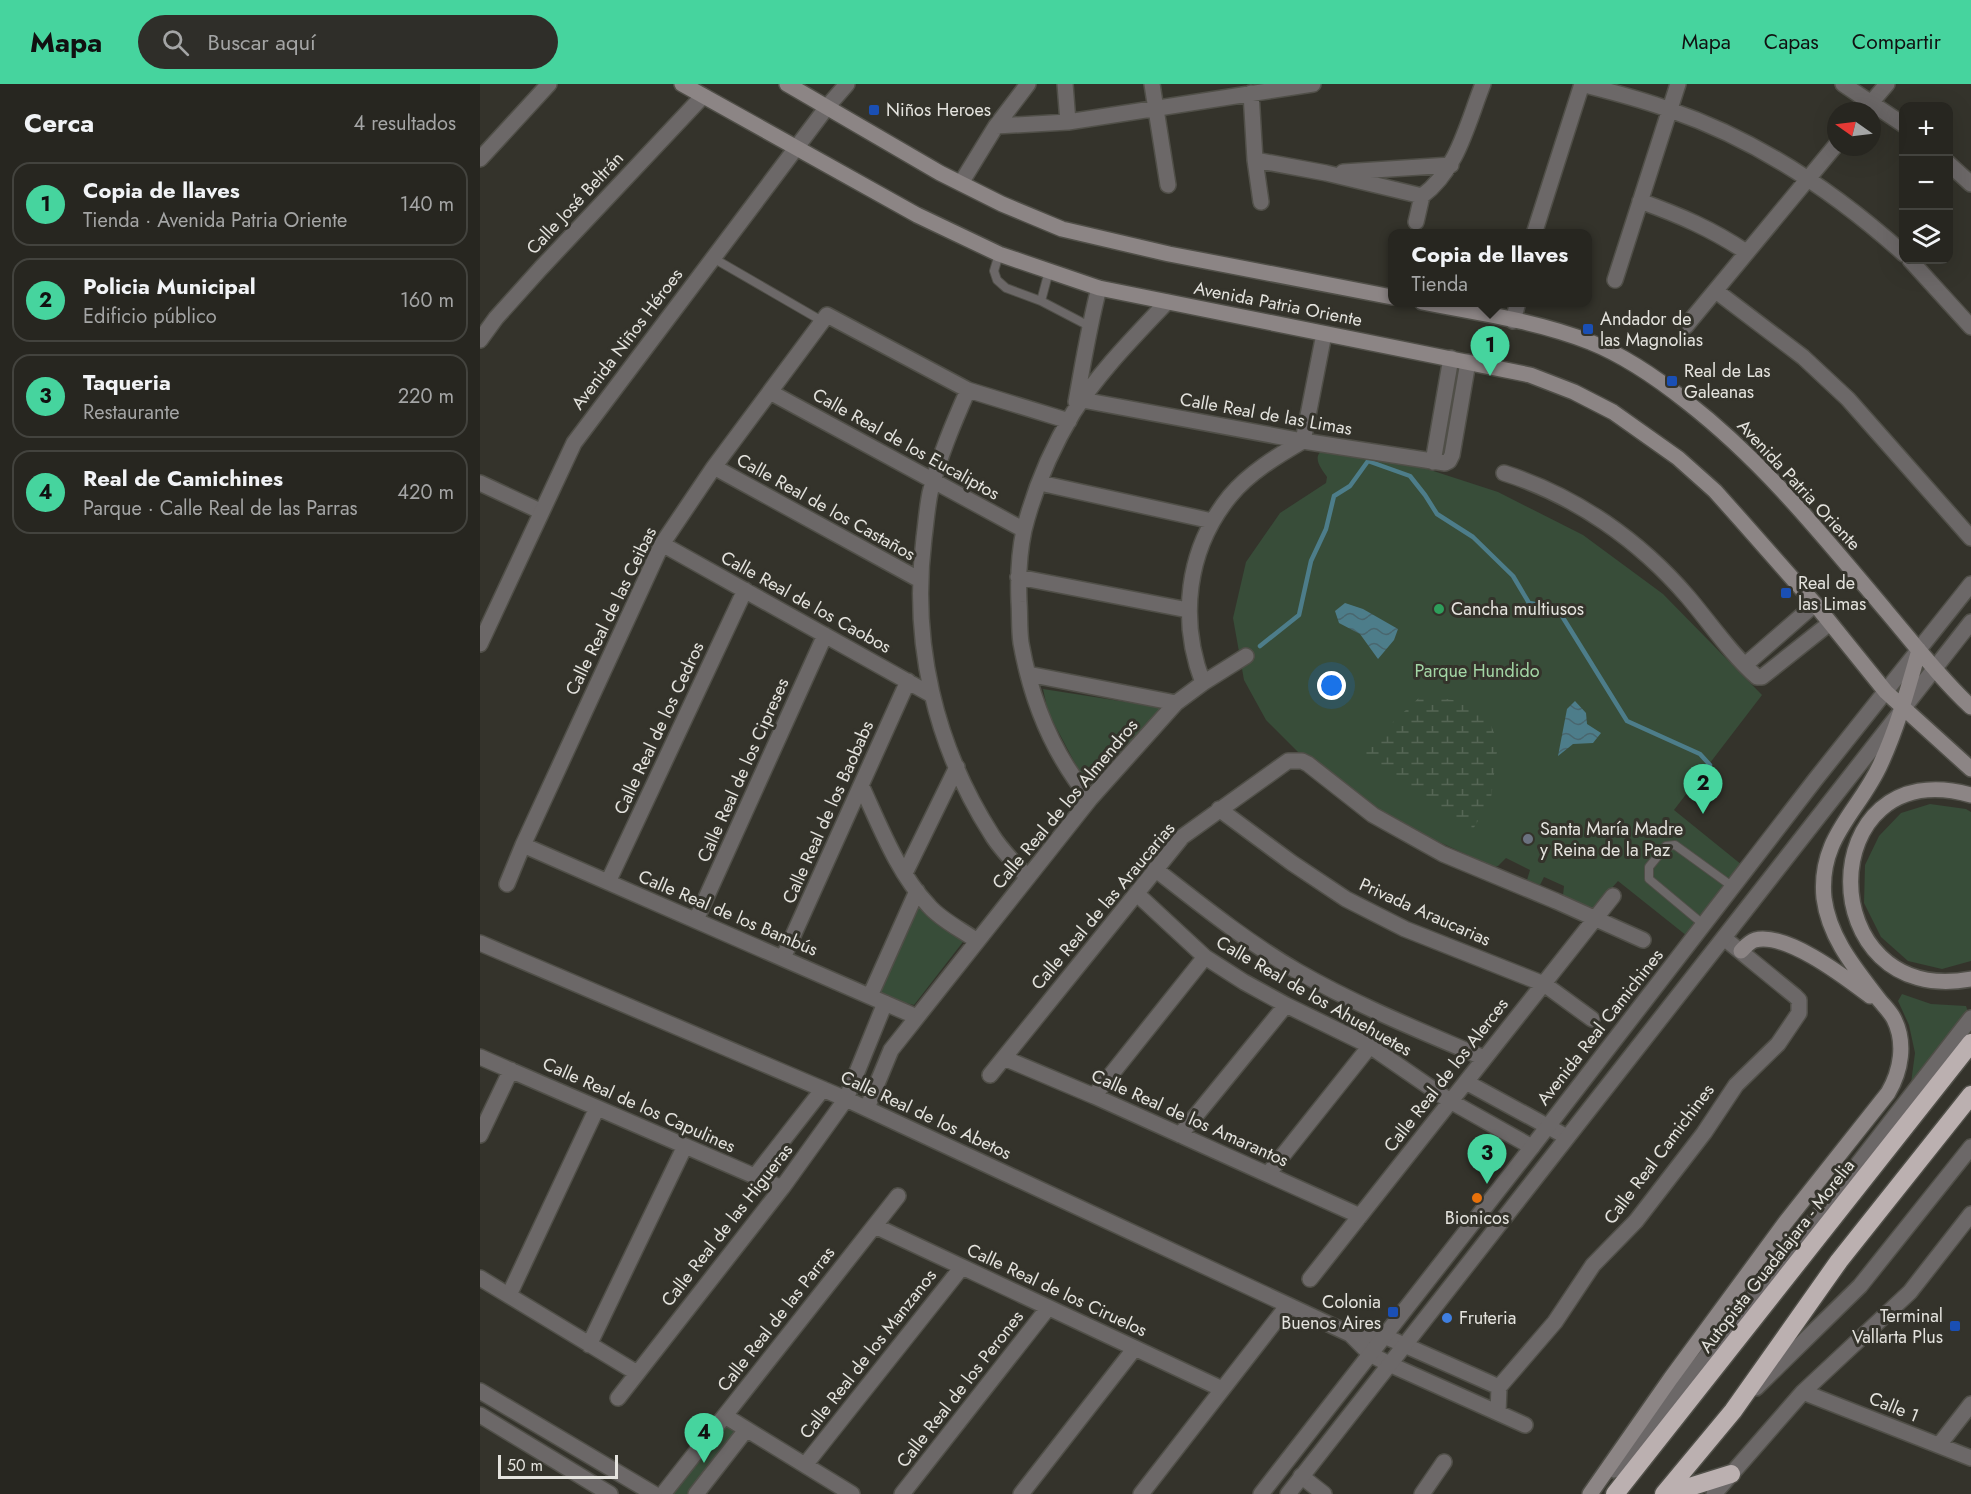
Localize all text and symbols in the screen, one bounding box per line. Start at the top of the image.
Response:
search box [138,15,558,69]
text: Mapa [30,22,102,63]
icon: search [159,26,192,59]
text: Buscar aquí [207,26,316,58]
text: Mapa [1682,27,1731,57]
text: Capas [1764,27,1819,57]
text: Compartir [1852,27,1941,57]
place label: Niños Heroes [886,97,991,123]
north arrow [1827,102,1881,156]
map controls [1899,102,1953,264]
button: + [1899,102,1953,156]
marker: Niños Heroes [867,103,881,117]
text: Cerca [24,104,94,142]
text: 4 resultados [354,109,456,138]
street label: Calle José Beltrán [520,146,630,260]
button: − [1899,156,1953,210]
text: Copia de llaves [83,174,240,206]
text: 1 [40,190,51,219]
text: 140 m [400,190,454,219]
text: Tienda · Avenida Patria Oriente [83,206,347,235]
button: layers [1899,210,1953,264]
popup [1388,229,1592,307]
text: Copia de llaves [1412,238,1568,270]
street label: Avenida Niños Héroes [565,263,689,415]
text: Policia Municipal [83,270,256,302]
text: Tienda [1412,270,1468,299]
street label: Avenida Patria Oriente [1192,275,1364,333]
text: 2 [39,286,52,315]
text: 160 m [400,286,454,315]
text: Edificio público [83,302,217,331]
place label: Andador de las Magnolias [1600,306,1703,353]
marker: Andador de las Magnolias [1581,322,1595,336]
pin: 1 [1470,326,1510,376]
place label: Real de Las Galeanas [1684,358,1771,405]
text: Taqueria [83,366,171,398]
marker: Real de Las Galeanas [1665,374,1679,388]
text: 3 [39,382,52,411]
text: 220 m [398,382,454,411]
street label: Calle Real de los Eucaliptos [808,382,1004,506]
street label: Calle Real de las Limas [1178,386,1354,442]
text: Restaurante [83,398,180,427]
street label: Avenida Patria Oriente [1731,414,1867,556]
street label: Calle Real de los Castaños [732,447,920,567]
text: Real de Camichines [83,462,283,494]
text: 4 [39,478,52,507]
text: 420 m [397,478,454,507]
text: Parque · Calle Real de las Parras [83,494,358,523]
street label: Calle Real de las Ceibas [559,522,663,700]
street label: Calle Real de los Caobos [716,544,896,660]
place label: Real de las Limas [1798,570,1866,617]
marker: Real de las Limas [1779,586,1793,600]
place label: Cancha multiusos [1451,596,1584,622]
marker: Cancha multiusos [1432,602,1446,616]
street label: Calle Real de los Cedros [608,637,710,819]
park label: Parque Hundido [1414,658,1540,684]
your location [1317,671,1346,700]
street label: Calle Real de los Cipreses [691,674,795,866]
street label: Calle Real de los Almendros [986,713,1144,895]
street label: Calle Real de los Baobabs [776,716,880,908]
pin: 2 [1684,764,1722,814]
street label: Calle Real de las Araucarias [1025,816,1181,996]
place label: Santa María Madre y Reina de la Paz [1540,816,1683,863]
marker: Santa María Madre y Reina de la Paz [1521,832,1535,846]
street label: Calle Real de los Bambús [634,863,822,963]
street label: Privada Araucarias [1355,871,1495,953]
street label: Calle Real de los Ahuehuetes [1211,929,1417,1063]
street label: Avenida Real Camichines [1531,943,1669,1111]
street label: Calle Real de los Alerces [1377,992,1515,1158]
street label: Calle Real de los Capulines [538,1051,740,1159]
street label: Calle Real de los Amarantos [1087,1063,1293,1173]
street label: Calle Real de los Abetos [836,1064,1016,1166]
street label: Calle Real Camichines [1597,1078,1721,1230]
pin: 3 [1468,1134,1506,1184]
street label: Calle Real de las Higueras [655,1138,799,1312]
street label: Autopista Guadalajara - Morelia [1693,1154,1861,1358]
marker: Bionicos [1470,1191,1484,1205]
place label: Bionicos [1445,1205,1509,1231]
street label: Calle Real de los Ciruelos [963,1237,1151,1343]
street label: Calle Real de las Parras [711,1241,841,1397]
street label: Calle Real de los Manzanos [793,1264,943,1444]
place label: Colonia Buenos Aires [1281,1289,1381,1336]
place label: Terminal Vallarta Plus [1852,1303,1943,1350]
street label: Calle Real de los Perones [890,1305,1030,1473]
marker: Colonia Buenos Aires [1386,1305,1400,1319]
place label: Fruteria [1459,1305,1516,1331]
marker: Fruteria [1440,1311,1454,1325]
marker: Terminal Vallarta Plus [1948,1319,1962,1333]
street label: Calle 1 [1865,1385,1923,1429]
pin: 4 [684,1414,724,1463]
scale bar [498,1452,618,1480]
text: 50 m [507,1454,543,1477]

